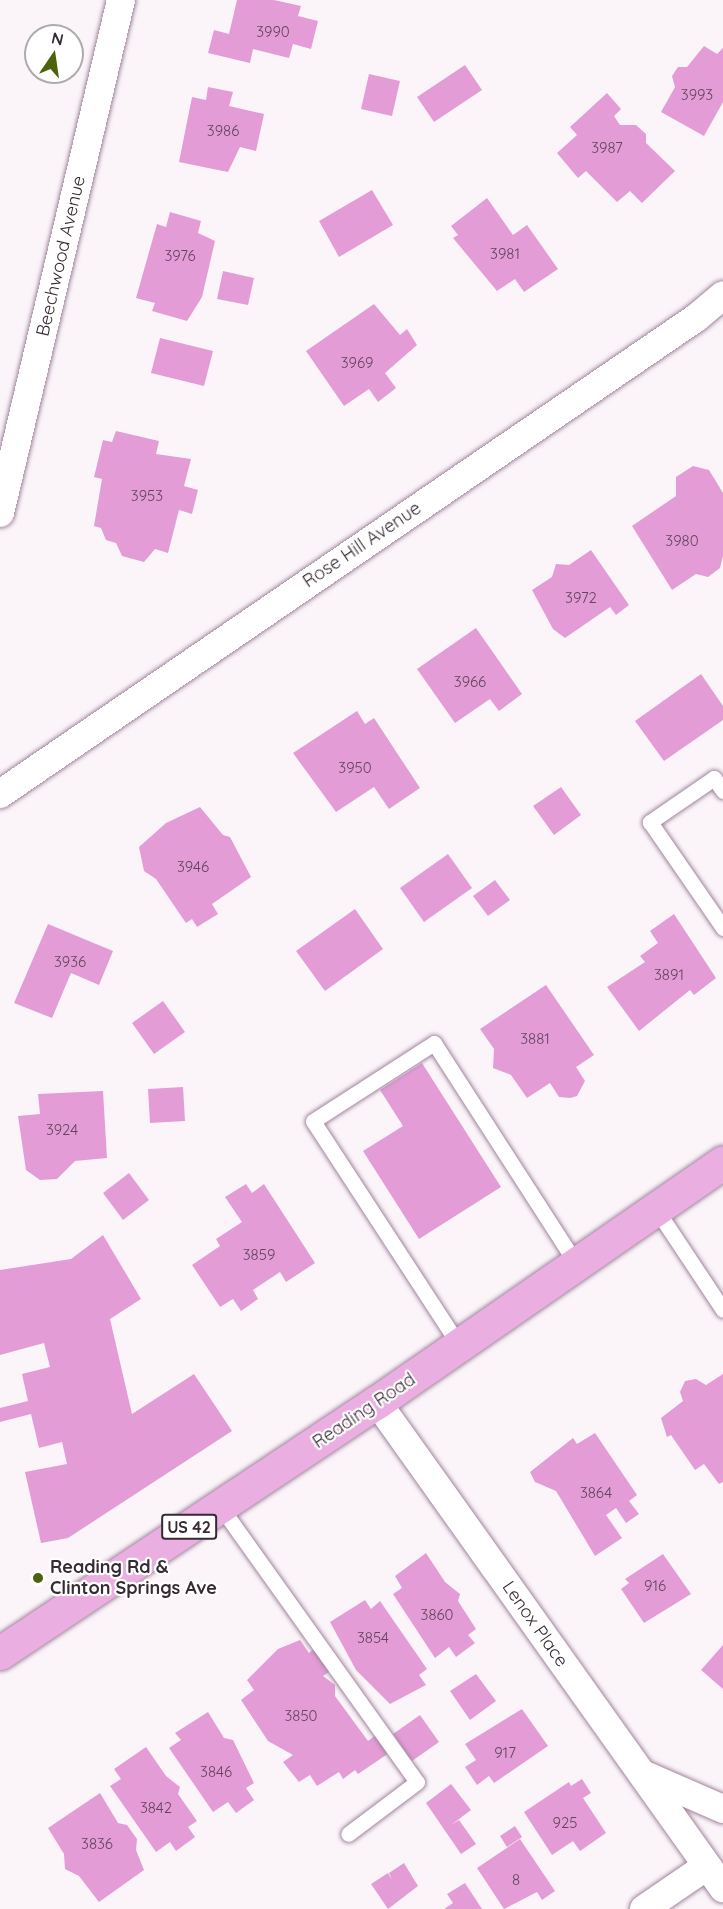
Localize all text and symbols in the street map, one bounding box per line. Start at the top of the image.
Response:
house number: 3990 [256,23,290,41]
north arrow [24,24,84,84]
text: N [50,27,66,49]
house number: 3993 [681,86,713,104]
house number: 3986 [207,122,239,140]
house number: 3987 [591,139,623,157]
street label: Beechwood Avenue [32,174,90,338]
house number: 3981 [490,245,520,263]
house number: 3976 [164,247,196,265]
house number: 3969 [341,354,373,372]
house number: 3953 [131,487,163,505]
street label: Rose Hill Avenue [299,497,425,593]
house number: 3980 [665,532,699,550]
house number: 3972 [565,589,597,607]
house number: 3966 [454,673,486,691]
house number: 3950 [338,759,372,777]
house number: 3946 [177,858,209,876]
house number: 3936 [54,953,86,971]
house number: 3891 [654,966,684,984]
house number: 3881 [520,1030,550,1048]
house number: 3924 [46,1121,78,1139]
house number: 3859 [243,1246,275,1264]
street label: Reading Road [309,1369,419,1453]
house number: 3864 [580,1484,612,1502]
road number: US 42 [160,1514,218,1540]
place label: Reading Rd & Clinton Springs Ave [50,1557,217,1600]
marker: Reading Rd & Clinton Springs Ave [31,1571,45,1585]
street label: Lenox Place [498,1577,572,1671]
house number: 916 [644,1577,666,1595]
house number: 3860 [421,1606,453,1624]
house number: 3854 [357,1629,389,1647]
house number: 3850 [284,1707,318,1725]
house number: 917 [494,1744,516,1762]
house number: 3846 [200,1763,232,1781]
house number: 3842 [140,1799,172,1817]
house number: 925 [553,1814,577,1832]
house number: 3836 [81,1835,113,1853]
house number: 8 [512,1871,520,1889]

